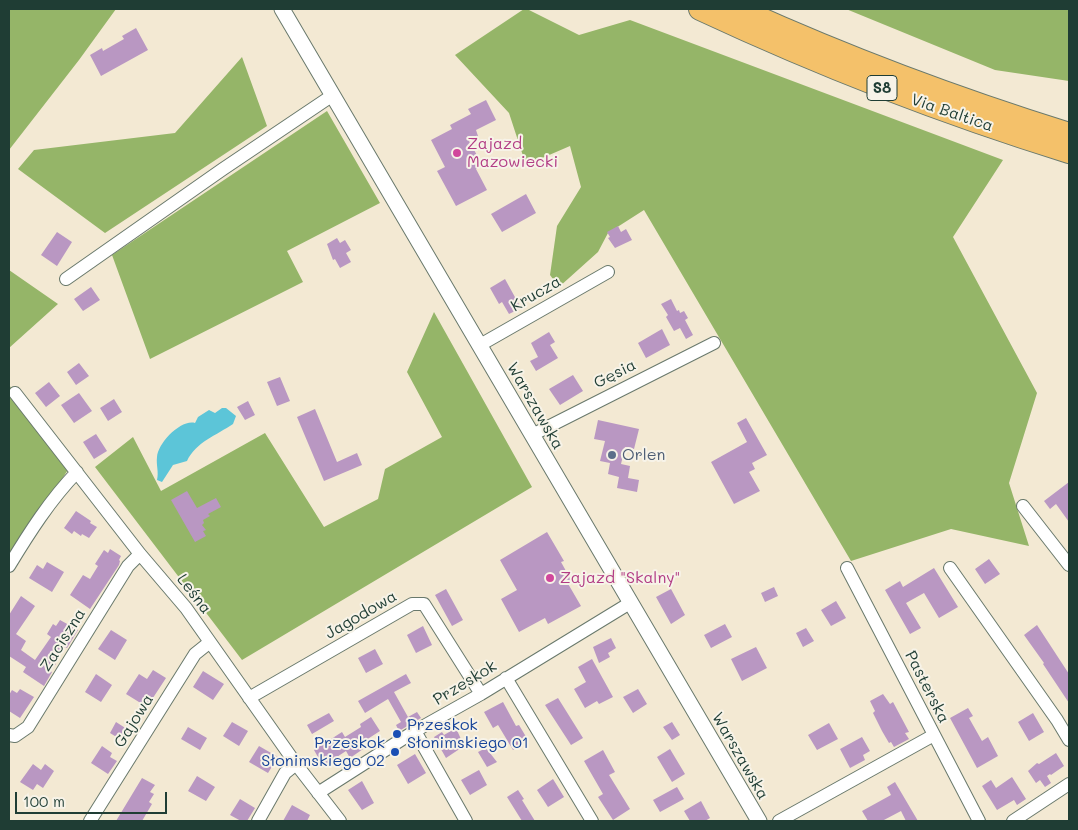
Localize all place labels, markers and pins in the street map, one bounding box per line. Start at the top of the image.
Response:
place label: Zajazd Mazowiecki [467,134,558,172]
marker: Zajazd Mazowiecki [451,147,463,159]
place label: Orlen [622,445,665,465]
marker: Orlen [606,449,618,461]
place label: Zajazd "Skalny" [560,568,680,588]
marker: Zajazd "Skalny" [544,572,556,584]
place label: Przeskok Słonimskiego 01 [407,715,529,753]
marker: Przeskok Słonimskiego 01 [391,728,403,740]
place label: Przeskok Słonimskiego 02 [261,733,385,771]
marker: Przeskok Słonimskiego 02 [389,746,401,758]

